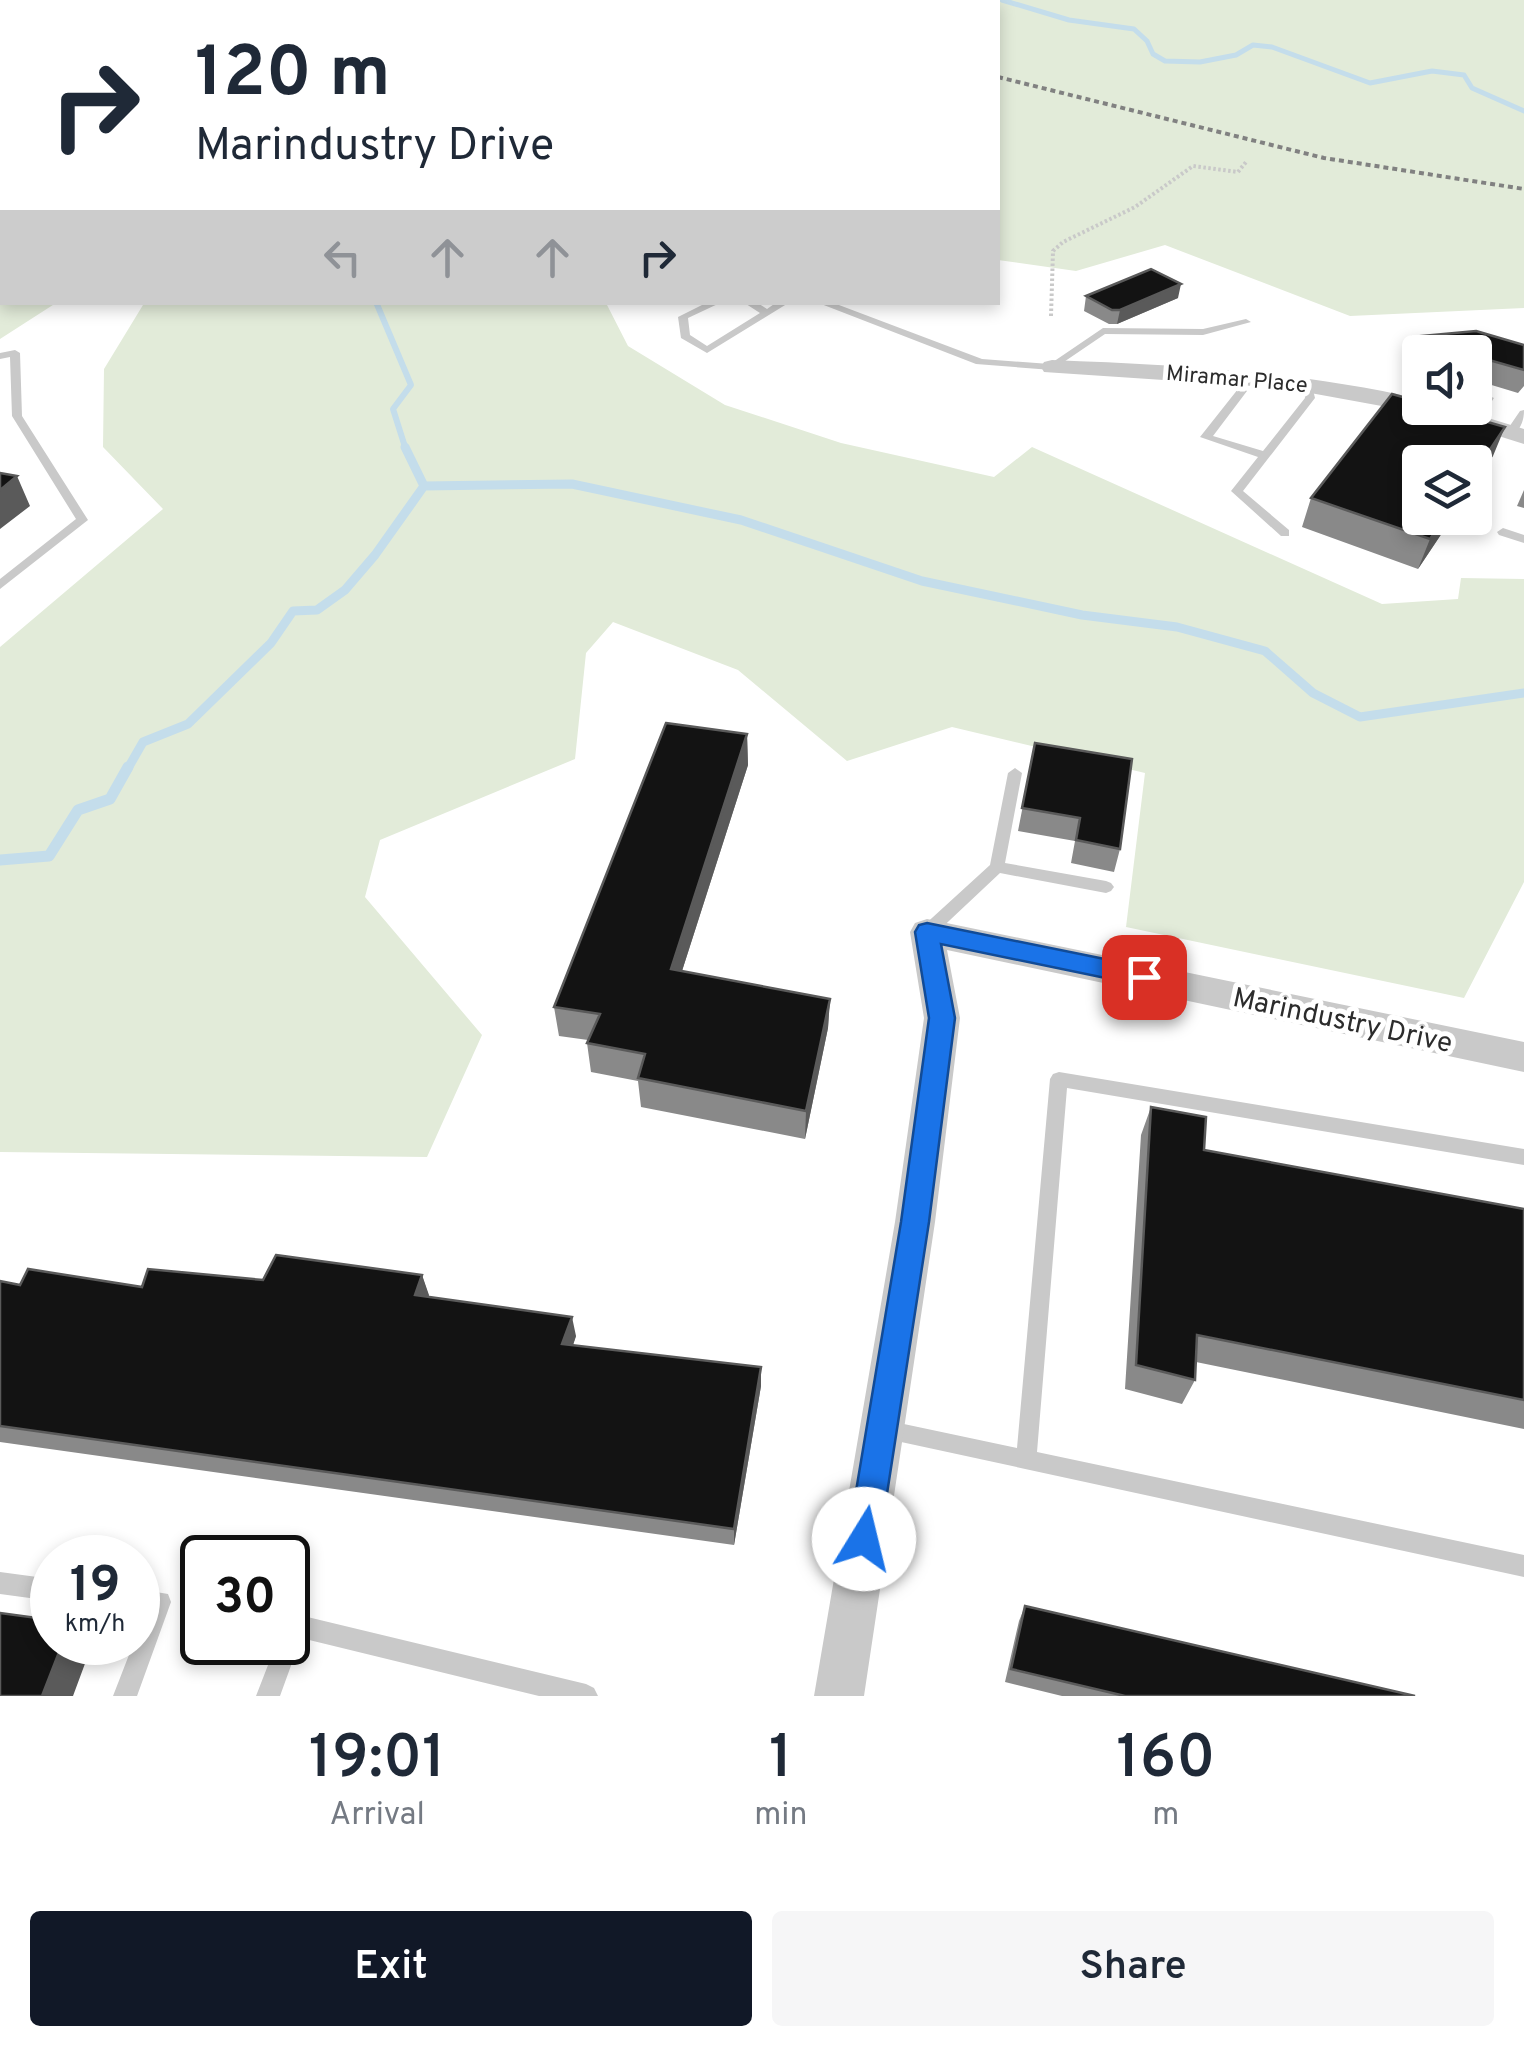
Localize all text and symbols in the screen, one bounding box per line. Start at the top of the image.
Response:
text: 120 m [195,32,391,121]
icon: right [30,40,160,170]
text: Marindustry Drive [195,119,554,176]
icon: left [315,230,370,285]
icon: ahead [420,230,475,285]
icon: ahead [525,230,580,285]
icon: right [630,230,685,285]
map controls [1402,335,1492,535]
button: sound [1402,335,1492,425]
street label: Miramar Place [1165,361,1309,400]
button: layers [1402,445,1492,535]
pin [1102,935,1187,1020]
icon: arrive [1117,950,1172,1005]
street label: Marindustry Drive [1229,981,1455,1063]
position arrow [812,1487,916,1591]
speed limit sign: 30 [180,1535,310,1665]
text: 19 [70,1556,120,1619]
text: km/h [65,1609,125,1641]
text: 19:01 [309,1723,446,1799]
text: 1 [769,1723,793,1799]
text: 160 [1116,1723,1215,1799]
text: Arrival [329,1796,425,1836]
text: min [754,1796,807,1836]
text: m [1152,1796,1179,1836]
button: Exit [30,1911,752,2026]
button: Share [772,1911,1494,2026]

